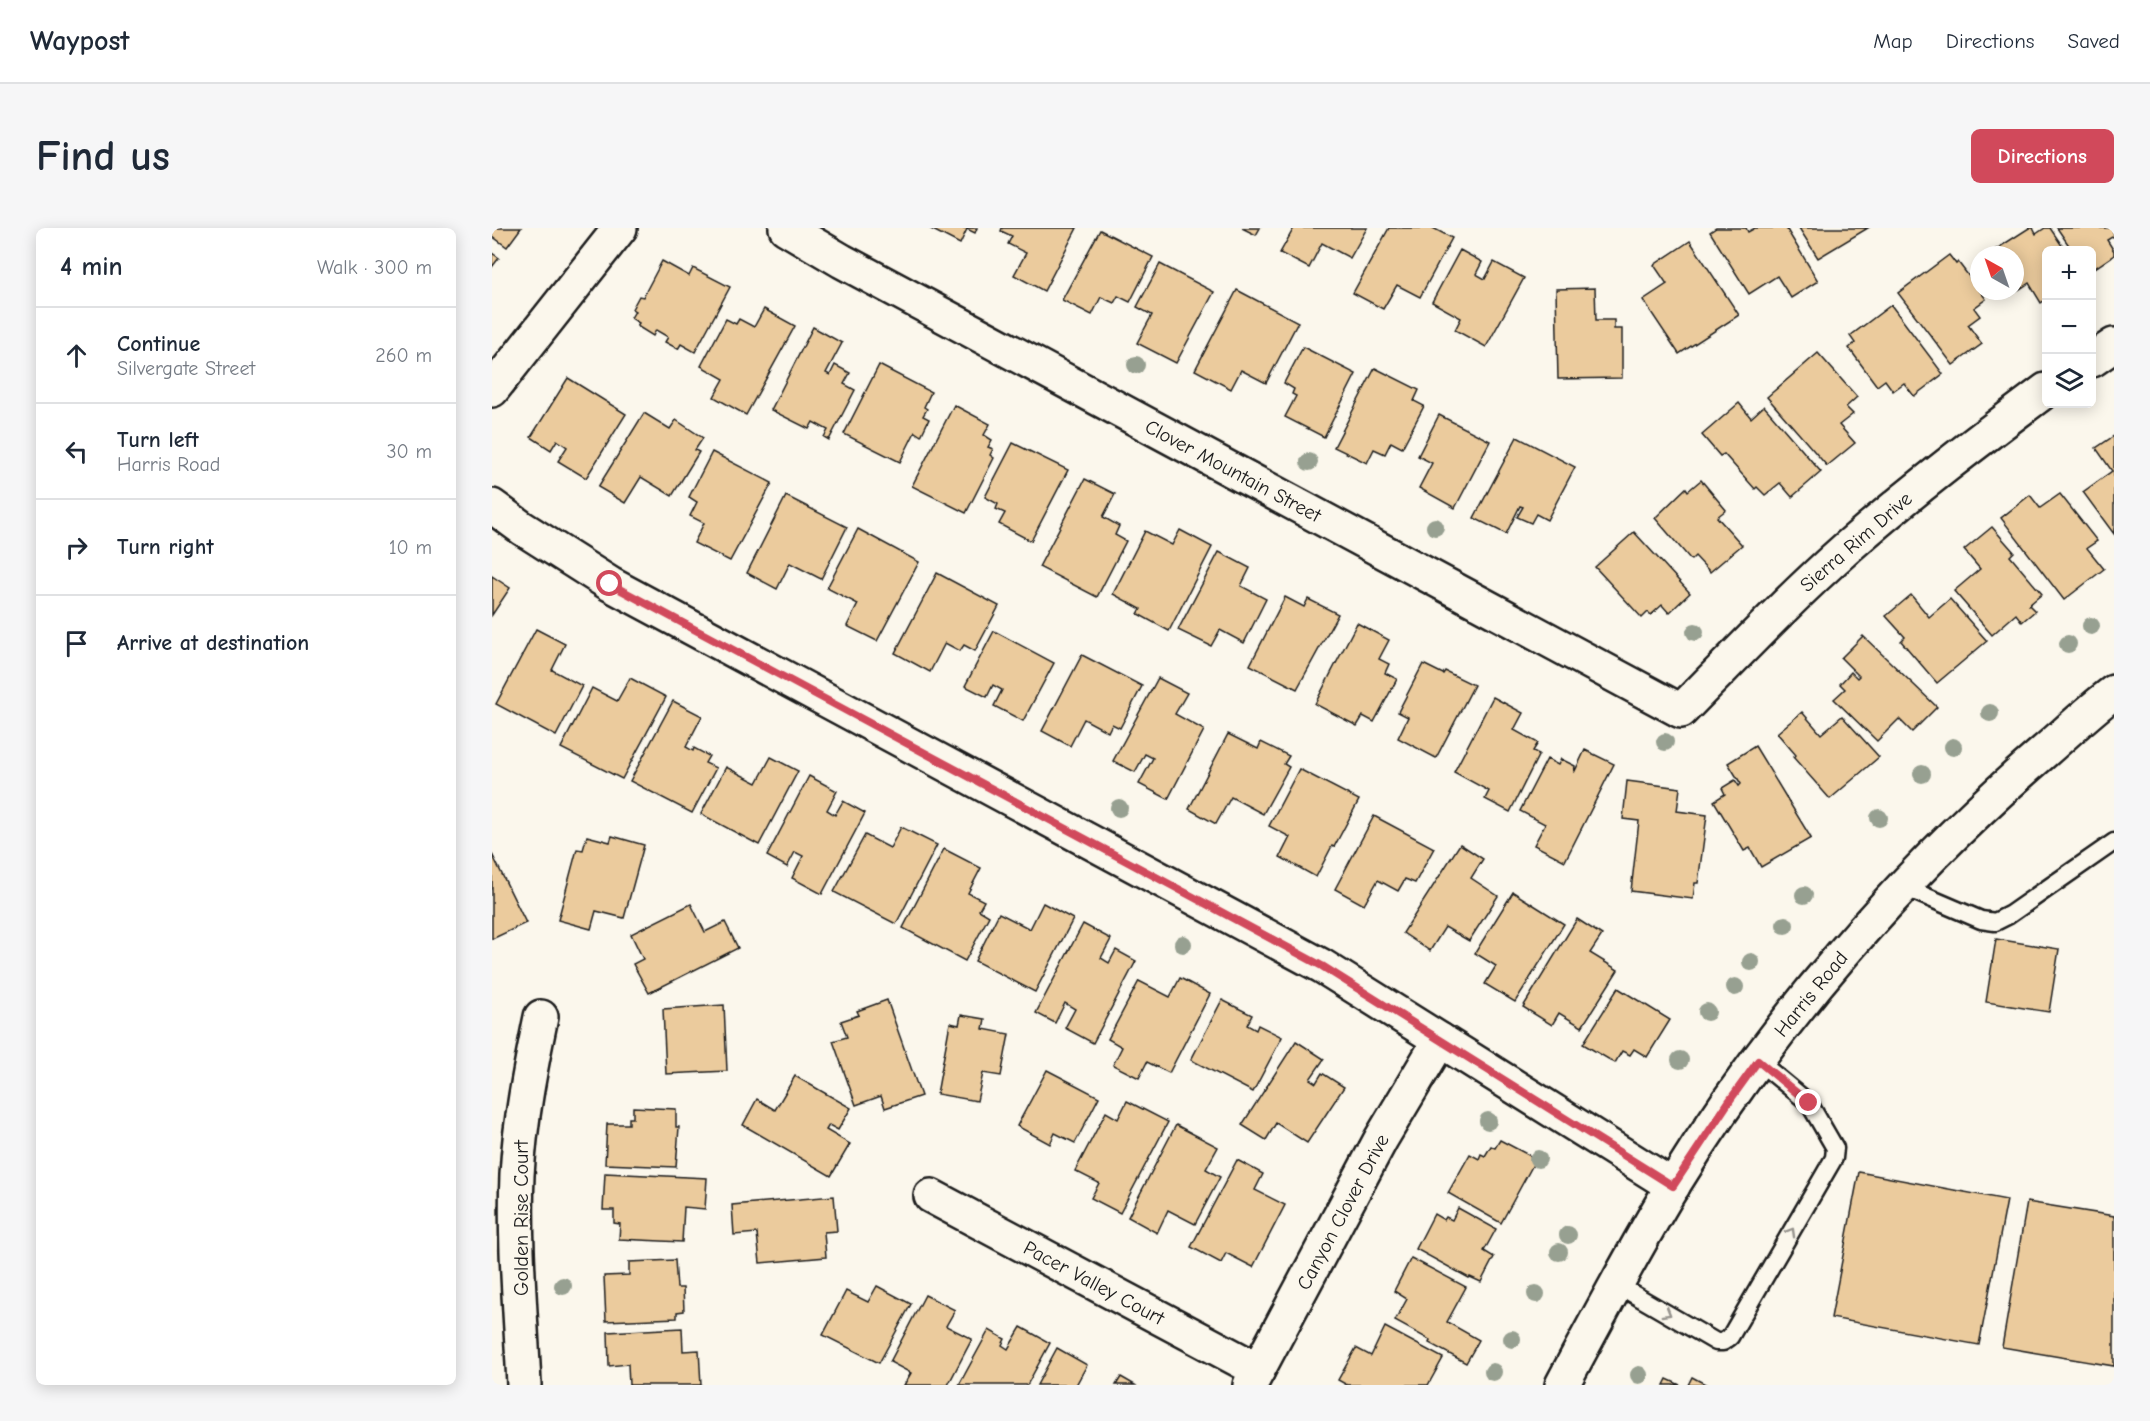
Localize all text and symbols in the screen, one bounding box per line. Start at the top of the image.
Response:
text: Waypost [30,25,130,57]
text: Map [1873,29,1913,53]
text: Directions [1946,29,2035,53]
text: Saved [2068,29,2120,53]
button: Directions [1971,129,2114,183]
text: Find us [36,132,170,181]
north arrow [1970,246,2024,300]
map controls [2042,246,2096,408]
button: + [2042,246,2096,300]
text: 4 min [60,252,123,282]
text: Walk · 300 m [317,256,432,279]
button: − [2042,300,2096,354]
text: Continue [117,331,200,357]
icon: ahead [60,339,93,372]
text: 260 m [375,344,432,367]
button: layers [2042,354,2096,408]
text: Silvergate Street [117,357,255,380]
street label: Clover Mountain Street [1141,415,1326,528]
text: Turn left [117,427,199,453]
icon: left [60,435,93,468]
text: 30 m [386,440,432,463]
text: Harris Road [117,453,220,476]
street label: Sierra Rim Drive [1795,487,1917,597]
icon: right [60,531,93,564]
text: Turn right [117,534,214,560]
text: 10 m [389,536,432,559]
route start [596,570,622,596]
icon: arrive [60,627,93,660]
text: Arrive at destination [117,630,309,656]
street label: Harris Road [1770,947,1852,1041]
route end [1795,1089,1821,1115]
street label: Canyon Clover Drive [1292,1130,1394,1294]
street label: Golden Rise Court [510,1139,533,1296]
one-way arrow [1784,1227,1796,1238]
street label: Pacer Valley Court [1020,1236,1169,1330]
one-way arrow [1661,1306,1671,1318]

